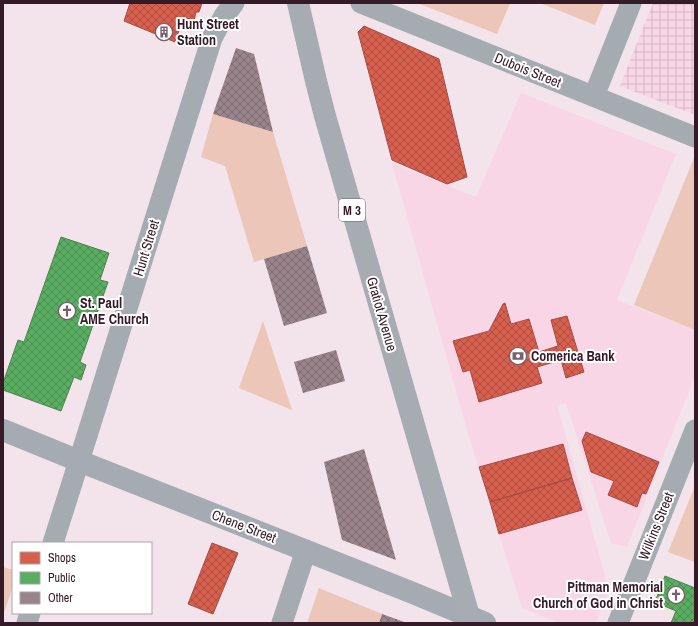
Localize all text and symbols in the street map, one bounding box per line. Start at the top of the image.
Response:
place label: Hunt Street Station [177,15,239,49]
building icon: Hunt Street Station [154,22,174,42]
street label: Dubois Street [492,49,564,91]
road number: M 3 [339,199,365,221]
street label: Hunt Street [129,218,163,278]
street label: Gratiot Avenue [363,275,401,353]
place label: St. Paul AME Church [80,294,149,328]
church icon: St. Paul AME Church [57,301,77,321]
bank icon: Comerica Bank [508,346,528,366]
place label: Comerica Bank [531,347,615,365]
street label: Wilkins Street [634,489,678,563]
street label: Chene Street [209,505,279,547]
legend [12,542,152,614]
text: Shops [48,550,76,566]
text: Public [48,570,75,586]
place label: Pittman Memorial Church of God in Christ [533,578,663,612]
church icon: Pittman Memorial Church of God in Christ [666,585,686,605]
text: Other [48,590,73,606]

